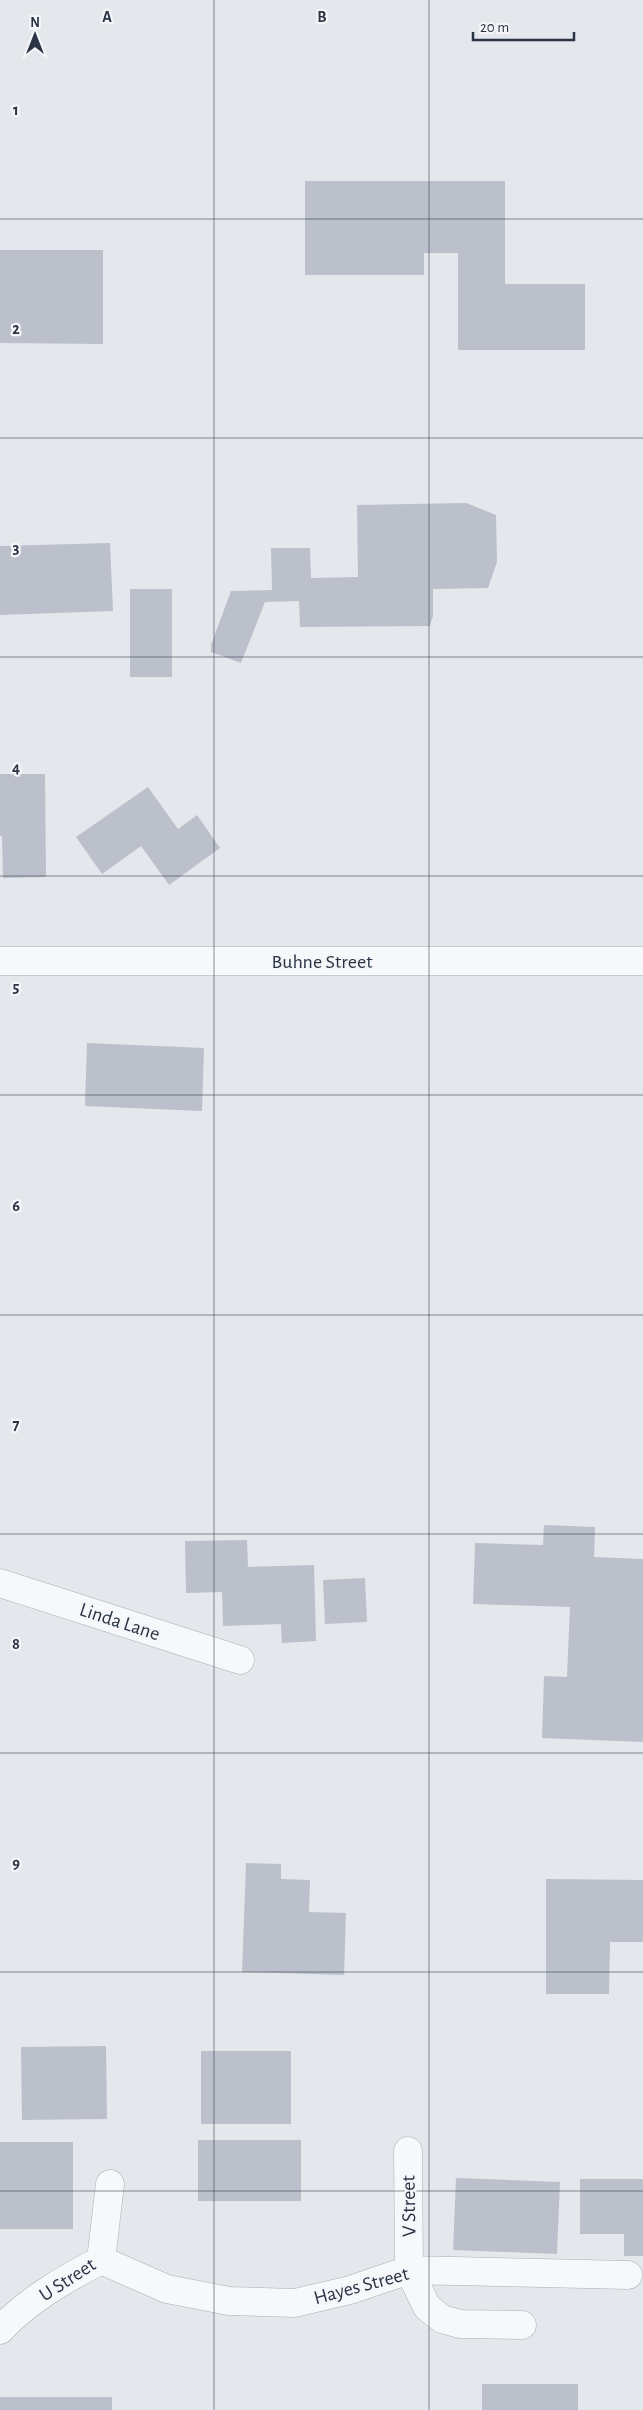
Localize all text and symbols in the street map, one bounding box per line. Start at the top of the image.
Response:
text: A [102,9,112,25]
text: B [317,9,327,25]
north arrow [10,10,60,60]
scale bar [473,10,574,42]
text: N [30,16,40,30]
text: 20 m [480,20,509,35]
text: 1 [13,102,19,118]
text: 2 [12,321,20,337]
text: 3 [13,540,20,556]
text: 4 [12,760,20,776]
street label: Buhne Street [271,952,373,972]
text: 5 [13,979,20,995]
text: 6 [12,1198,20,1214]
text: 7 [13,1417,20,1433]
street label: Linda Lane [77,1600,162,1644]
text: 8 [12,1636,20,1652]
text: 9 [12,1855,20,1871]
street label: V Street [398,2174,420,2237]
street label: U Street [36,2254,100,2305]
street label: Hayes Street [312,2264,412,2308]

